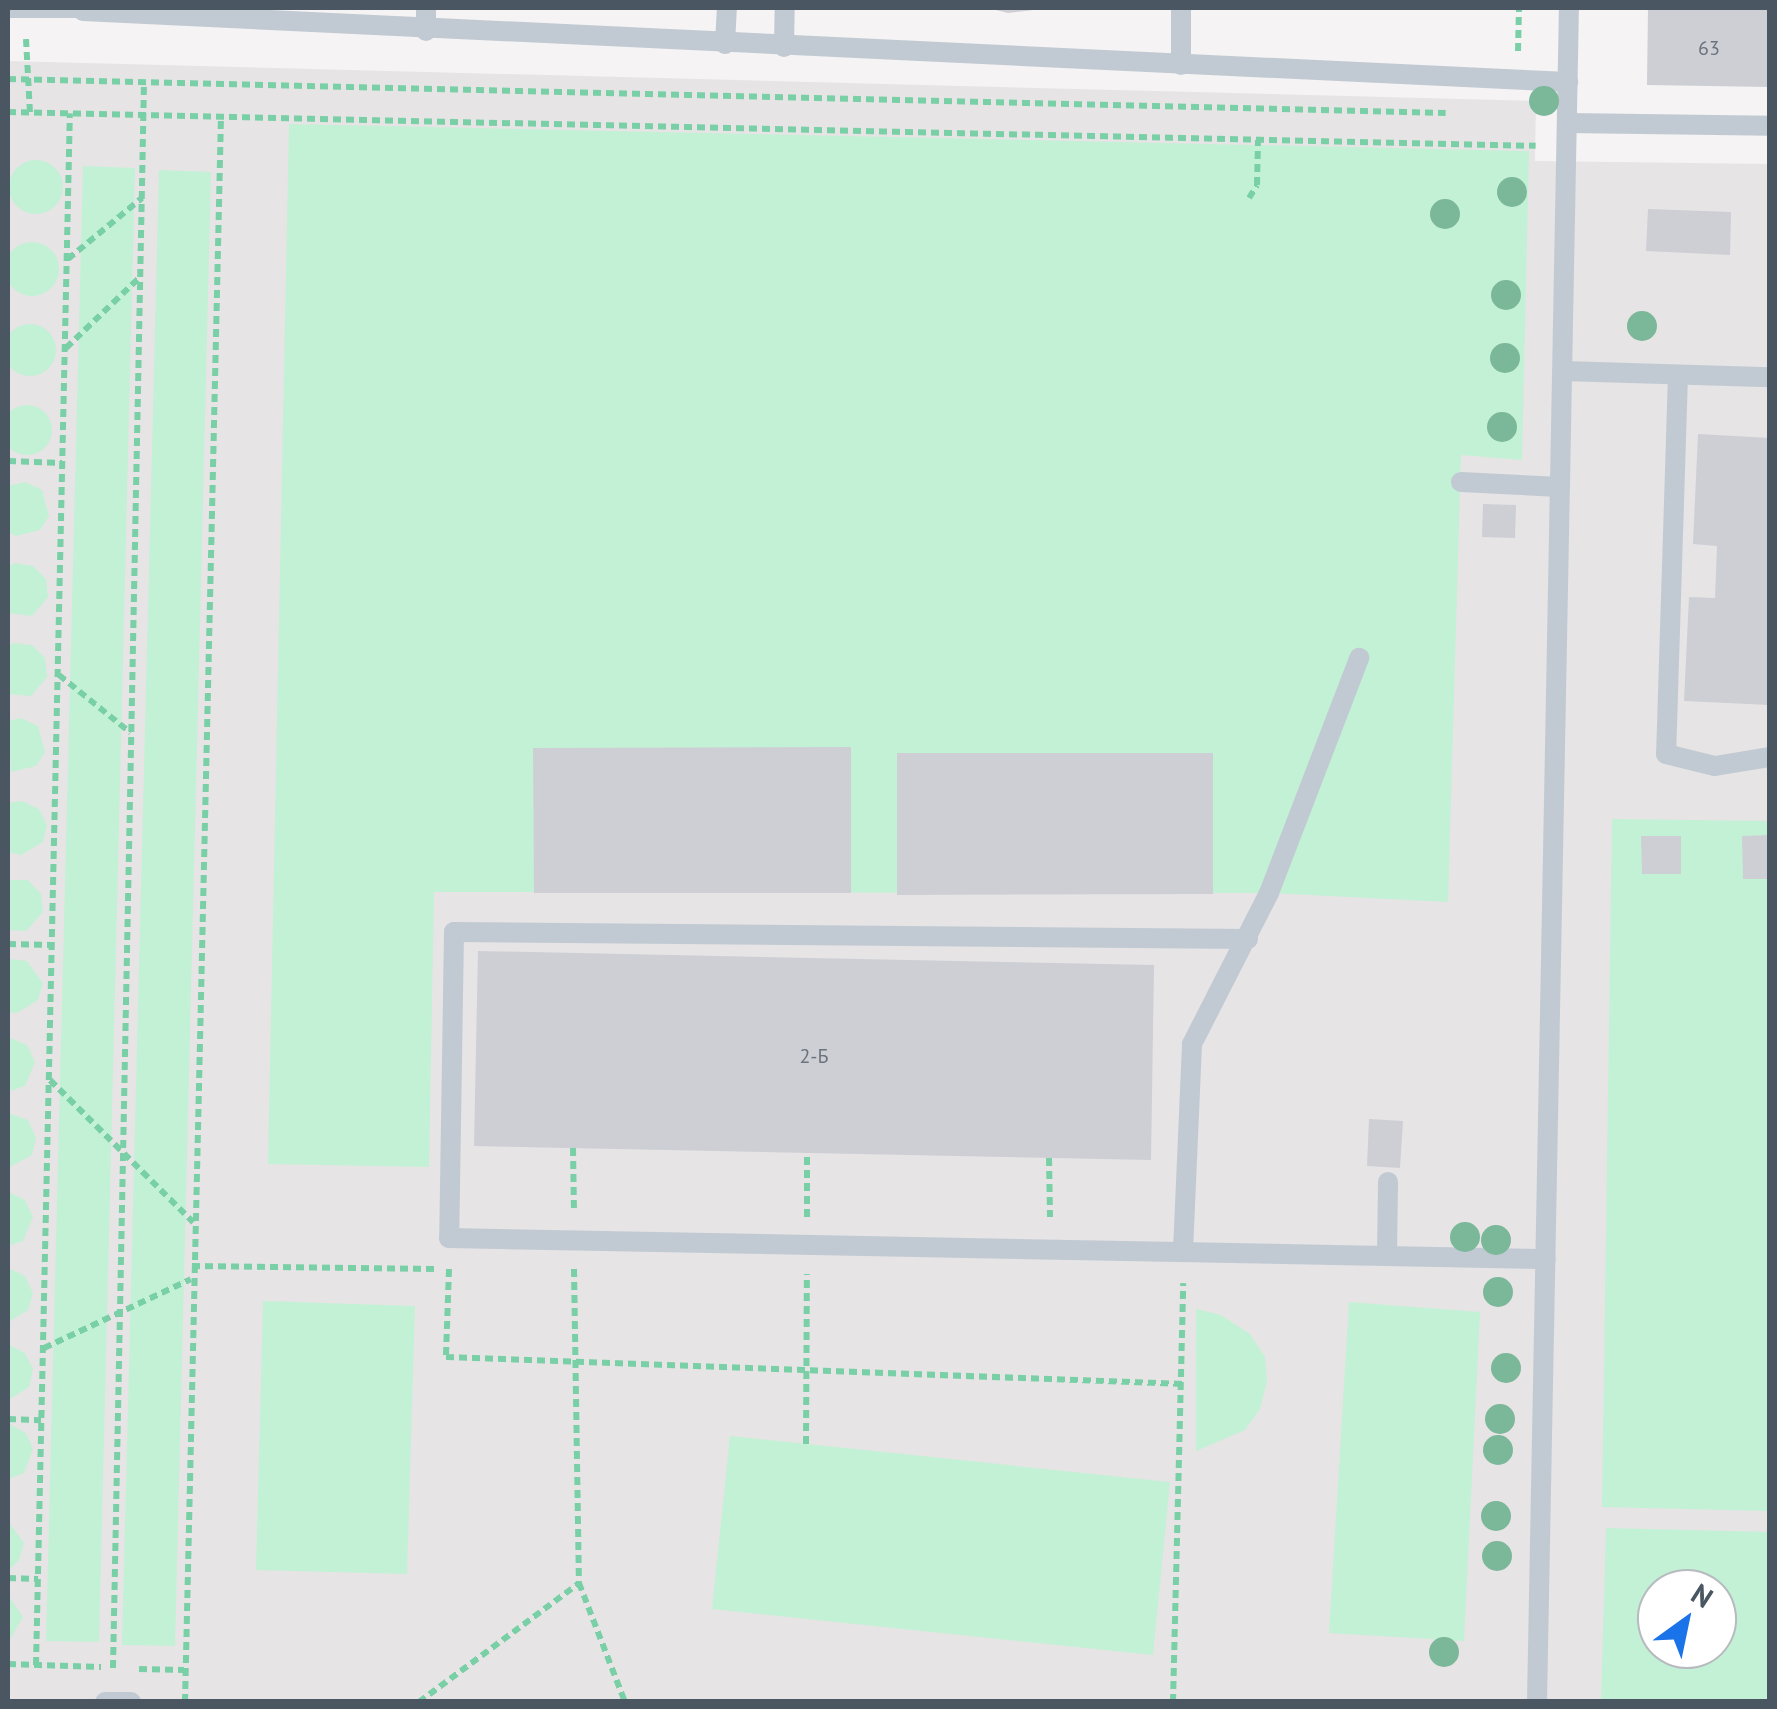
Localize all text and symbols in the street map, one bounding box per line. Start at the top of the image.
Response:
house number: 63 [1698,36,1720,60]
house number: 2-Б [799,1044,829,1068]
north arrow [1637,1569,1737,1669]
text: N [1685,1575,1720,1616]

